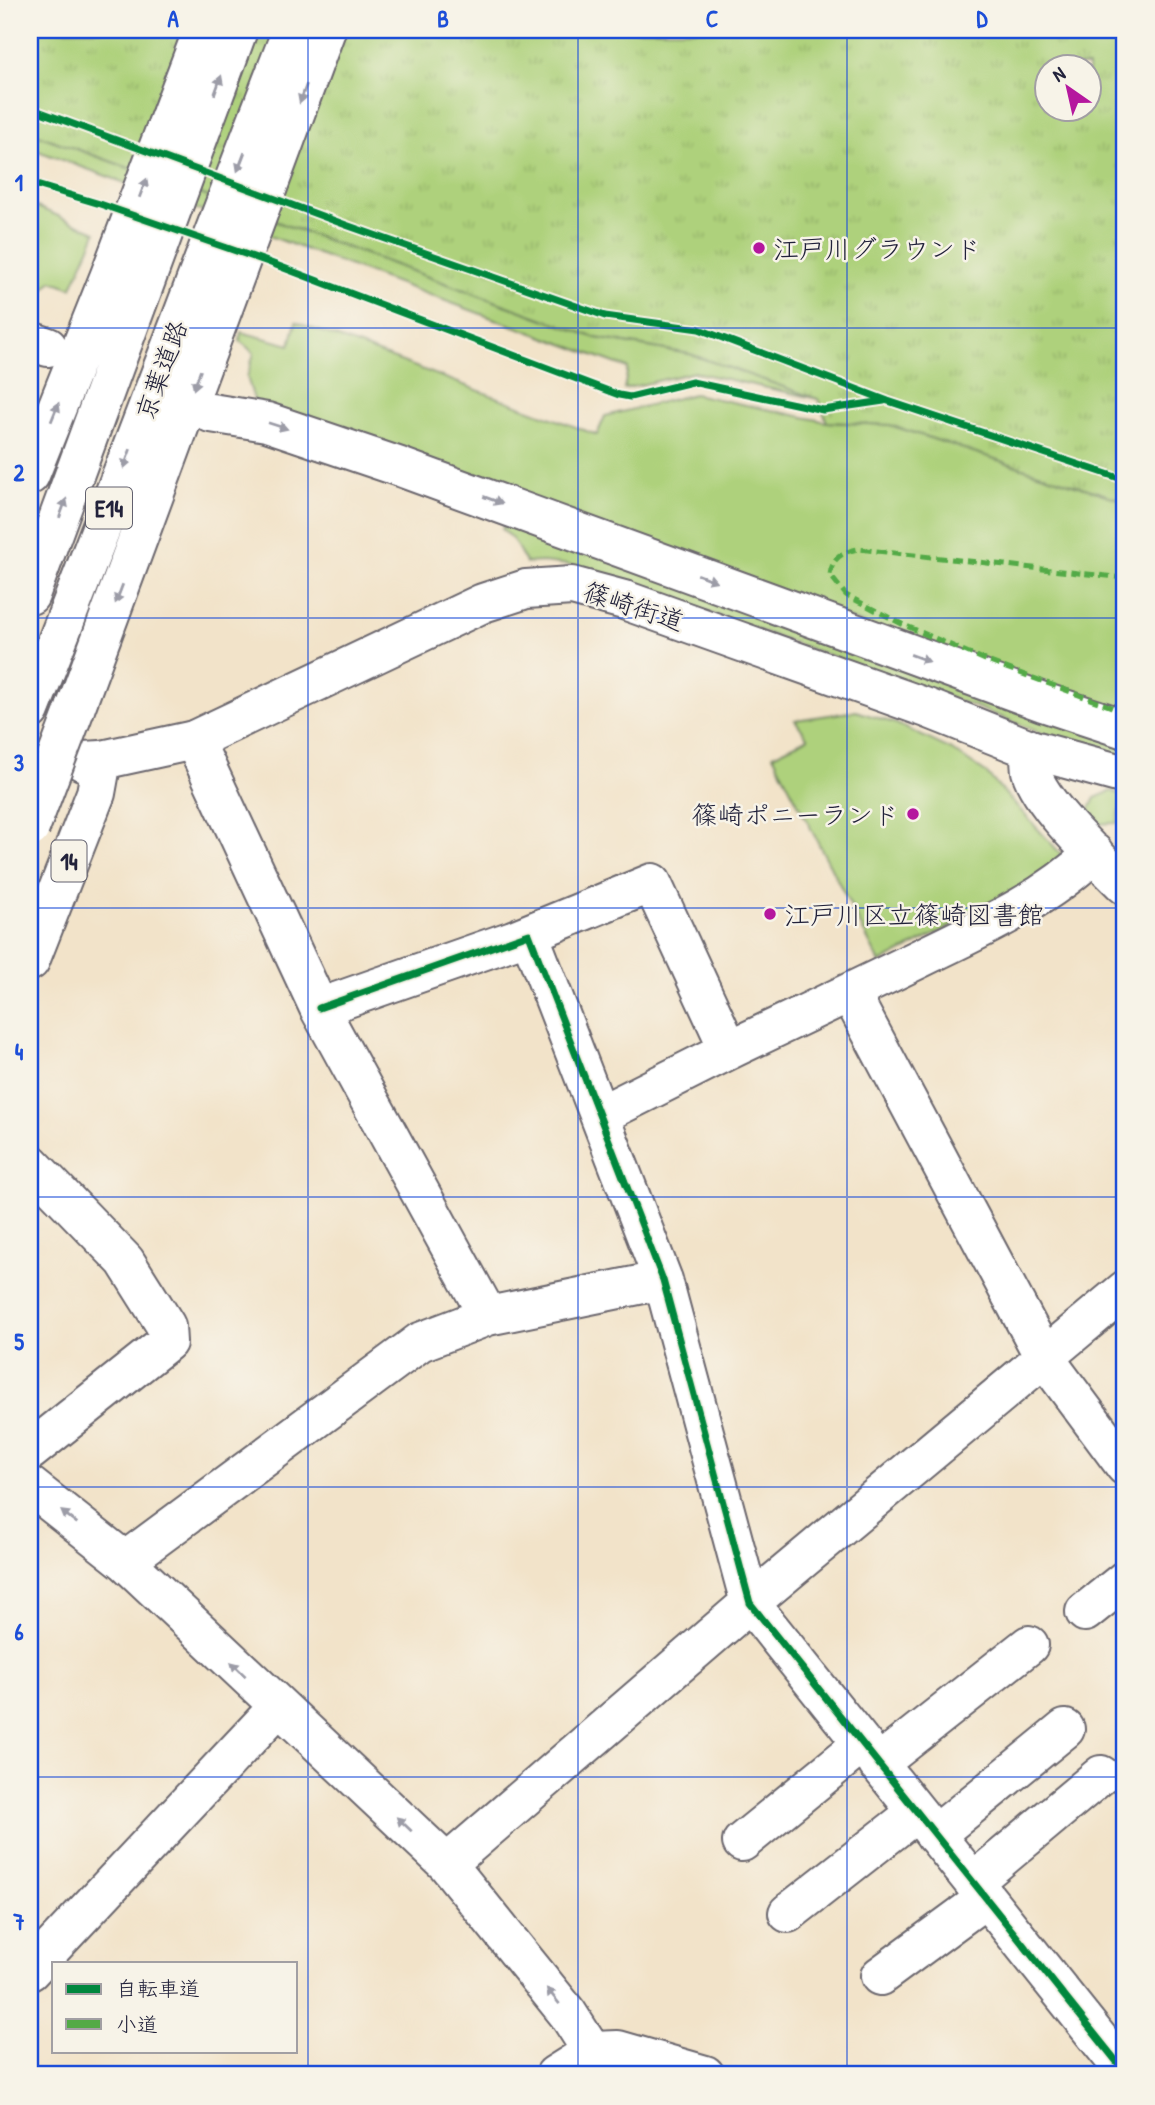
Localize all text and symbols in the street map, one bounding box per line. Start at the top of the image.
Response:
text: A [167,3,179,34]
text: B [437,3,449,34]
text: C [706,3,718,34]
text: D [977,3,989,34]
north arrow [1032,52,1102,122]
text: N [1047,60,1070,88]
one-way arrow [212,74,223,95]
one-way arrow [297,83,308,104]
one-way arrow [235,151,246,172]
text: 1 [15,167,23,198]
one-way arrow [137,177,148,198]
place label: 江戸川グラウンド [773,231,981,266]
marker: 江戸川グラウンド [751,240,767,256]
street label: 京葉道路 [127,315,195,425]
one-way arrow [191,370,202,391]
one-way arrow [49,401,60,422]
one-way arrow [268,421,289,432]
one-way arrow [122,449,133,470]
text: 2 [14,457,25,488]
road number: E14 [86,488,132,528]
one-way arrow [483,495,504,506]
one-way arrow [58,498,69,519]
street label: 篠崎街道 [579,573,689,639]
one-way arrow [697,573,718,584]
one-way arrow [113,583,124,604]
one-way arrow [910,652,931,663]
text: 3 [14,747,24,778]
place label: 篠崎ポニーランド [692,797,899,832]
marker: 篠崎ポニーランド [905,806,921,822]
road number: 14 [52,840,86,882]
place label: 江戸川区立篠崎図書館 [784,897,1044,932]
marker: 江戸川区立篠崎図書館 [762,906,778,922]
text: 4 [15,1036,24,1067]
text: 5 [14,1326,24,1357]
one-way arrow [60,1510,77,1525]
text: 6 [14,1616,24,1647]
one-way arrow [230,1661,247,1677]
one-way arrow [396,1817,413,1833]
text: 7 [12,1906,25,1937]
legend [52,1962,298,2052]
text: 自転車道 [116,1974,200,2003]
one-way arrow [546,1987,561,2004]
text: 小道 [116,2010,158,2039]

